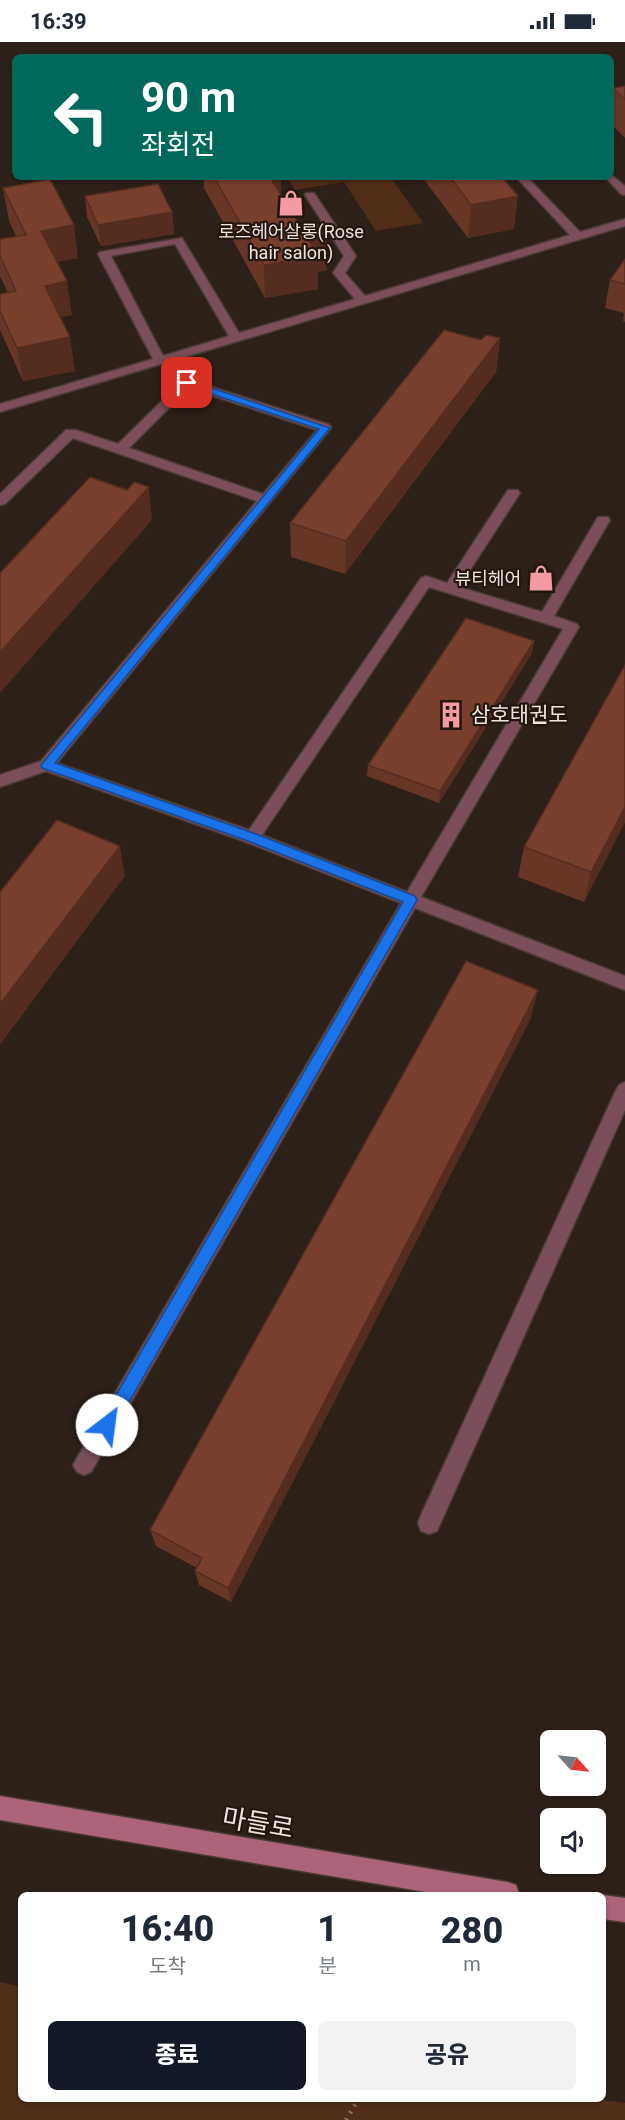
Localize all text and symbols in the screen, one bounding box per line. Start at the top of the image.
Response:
text: 16:39 [30,9,87,34]
text: 90 m [141,73,236,122]
icon: left [42,78,120,156]
text: 좌회전 [141,129,216,161]
shop icon: 로즈헤어살롱(Rose hair salon) [276,188,306,218]
place label: 로즈헤어살롱(Rose hair salon) [218,221,364,264]
pin [161,357,212,408]
icon: arrive [170,366,203,399]
shop icon: 뷰티헤어 [526,563,556,593]
place label: 뷰티헤어 [455,568,521,589]
building icon: 삼호태권도 [436,700,466,730]
place label: 삼호태권도 [471,703,568,727]
position arrow [75,1393,139,1457]
north arrow [540,1730,606,1796]
map controls [540,1730,606,1874]
street label: 마들로 [220,1802,296,1844]
button: sound [540,1808,606,1874]
text: 16:40 [121,1908,214,1950]
text: 1 [317,1908,338,1950]
text: 280 [441,1910,503,1952]
text: m [463,1952,481,1976]
text: 도착 [149,1954,186,1978]
text: 분 [318,1954,337,1978]
button: 종료 [48,2021,306,2090]
button: 공유 [318,2021,576,2090]

